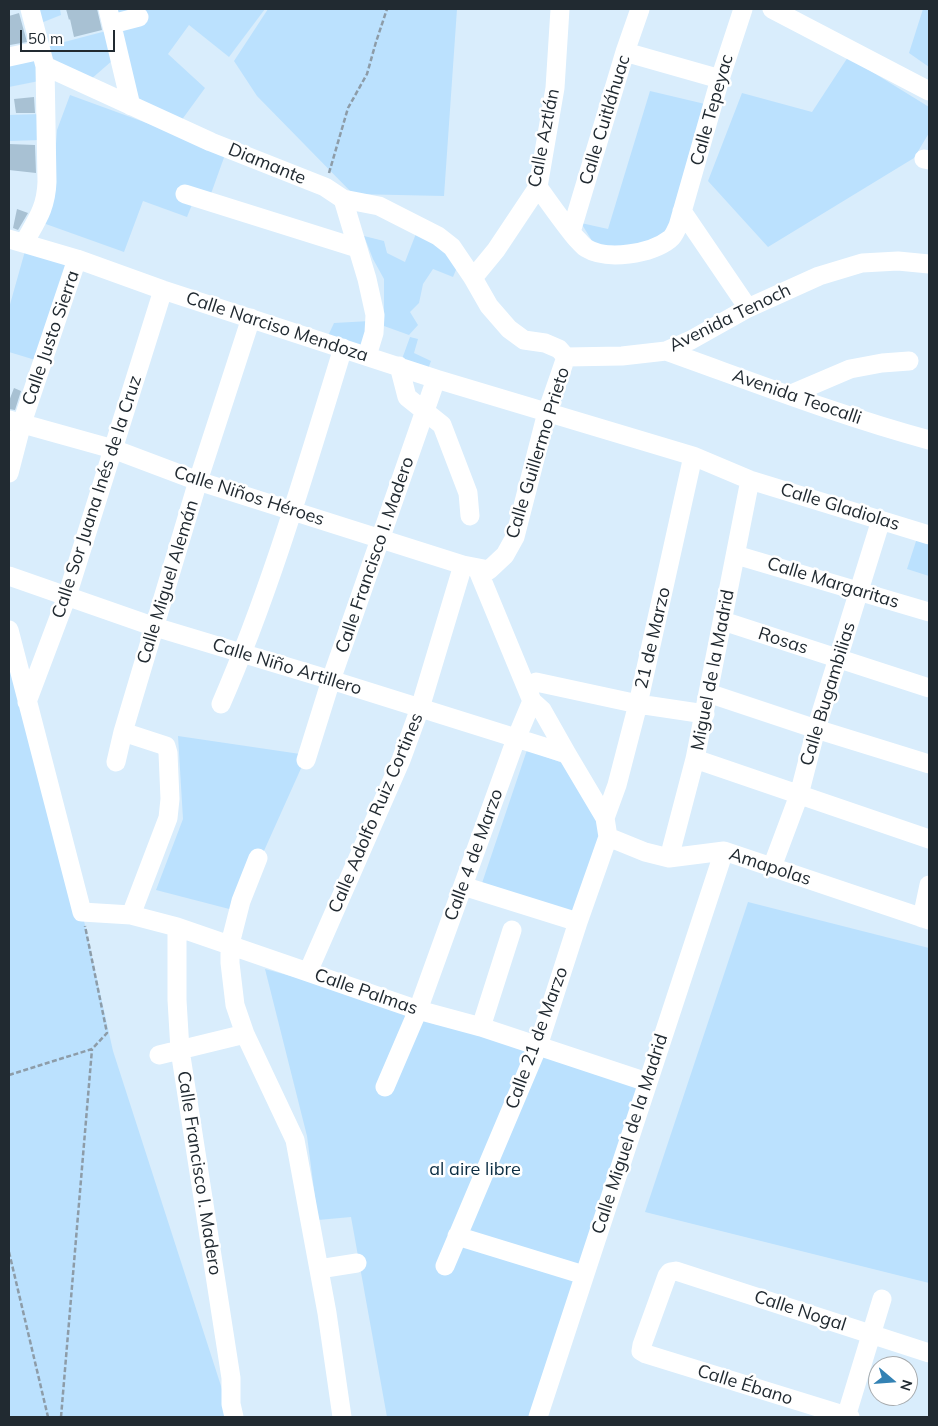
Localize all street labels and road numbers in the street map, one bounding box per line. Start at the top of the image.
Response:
street label: Calle Cuitláhuac [575,52,635,188]
street label: Calle Tepeyac [686,52,738,168]
street label: Calle Aztlán [524,87,564,189]
street label: Diamante [225,139,309,189]
street label: Calle Justo Sierra [18,268,84,408]
street label: Avenida Tenoch [666,279,794,357]
street label: Calle Narciso Mendoza [183,287,371,367]
street label: Calle Guillermo Prieto [502,365,574,541]
street label: Avenida Teocalli [730,365,864,429]
street label: Calle Sor Juana Inés de la Cruz [47,373,147,621]
street label: Calle Francisco I. Madero [331,454,419,656]
street label: Calle Niños Héroes [171,461,327,531]
street label: Calle Gladiolas [778,479,902,535]
street label: Calle Miguel Alemán [133,498,203,666]
street label: Calle Margaritas [764,553,902,613]
street label: 21 de Marzo [631,585,675,691]
street label: Miguel de la Madrid [687,588,739,752]
street label: Calle Bugambilias [796,619,860,769]
street label: Rosas [755,623,811,659]
street label: Calle Niño Artillero [210,634,364,700]
street label: Calle Adolfo Ruiz Cortines [324,710,428,916]
street label: Calle 4 de Marzo [440,786,508,924]
street label: Amapolas [726,844,814,890]
street label: Calle Palmas [312,964,420,1020]
street label: Calle 21 de Marzo [501,964,573,1112]
street label: Calle Miguel de la Madrid [587,1031,673,1237]
street label: Calle Francisco I. Madero [172,1069,226,1277]
street label: Calle Nogal [751,1286,849,1336]
street label: Calle Ébano [695,1360,795,1410]

